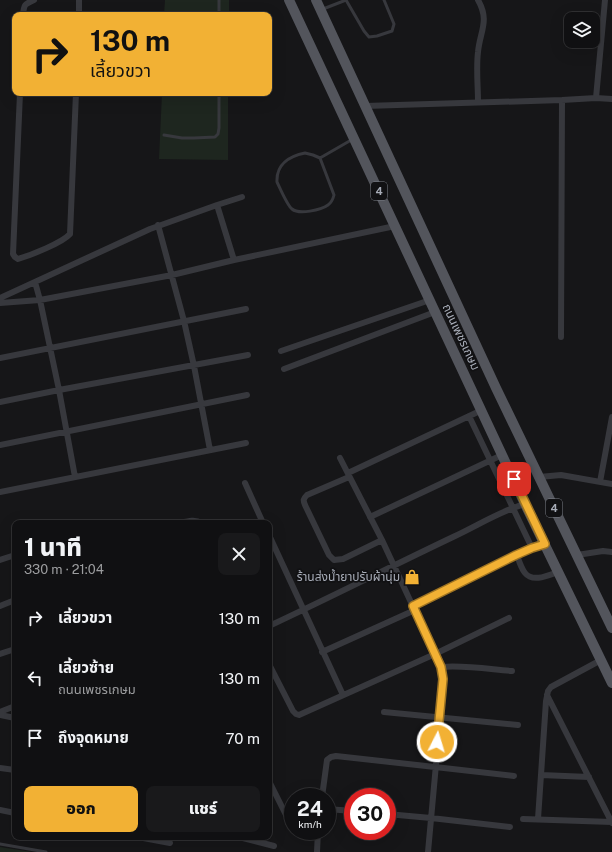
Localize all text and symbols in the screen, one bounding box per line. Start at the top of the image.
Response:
map controls [564,12,600,48]
button: layers [564,12,600,48]
text: 130 m [90,24,170,57]
icon: right [24,28,76,80]
text: เลี้ยวขวา [90,60,151,81]
road number: 4 [371,182,387,200]
street label: ถนนเพชรเกษม [439,301,483,373]
pin [497,462,531,496]
icon: arrive [503,468,525,490]
road number: 4 [546,499,562,517]
text: 1 นาที [24,533,82,561]
button: close [218,533,260,575]
text: 330 m · 21:04 [24,562,104,577]
place label: ร้านส่งน้ำยาปรับผ้านุ่ม [297,568,400,584]
shop icon: ร้านส่งน้ำยาปรับผ้านุ่ม [403,568,421,586]
icon: right [24,607,46,629]
text: เลี้ยวขวา [58,609,112,626]
text: 130 m [219,610,260,627]
text: เลี้ยวซ้าย [58,659,114,676]
icon: left [24,667,46,689]
text: 130 m [219,670,260,687]
text: ถนนเพชรเกษม [58,682,136,697]
position arrow [416,721,458,763]
icon: arrive [24,727,46,749]
text: ถึงจุดหมาย [58,729,129,746]
text: 70 m [225,730,260,747]
button: ออก [24,786,138,832]
button: แชร์ [146,786,260,832]
speed limit sign: 30 [344,788,396,840]
text: 24 [297,797,323,821]
text: km/h [298,818,322,830]

